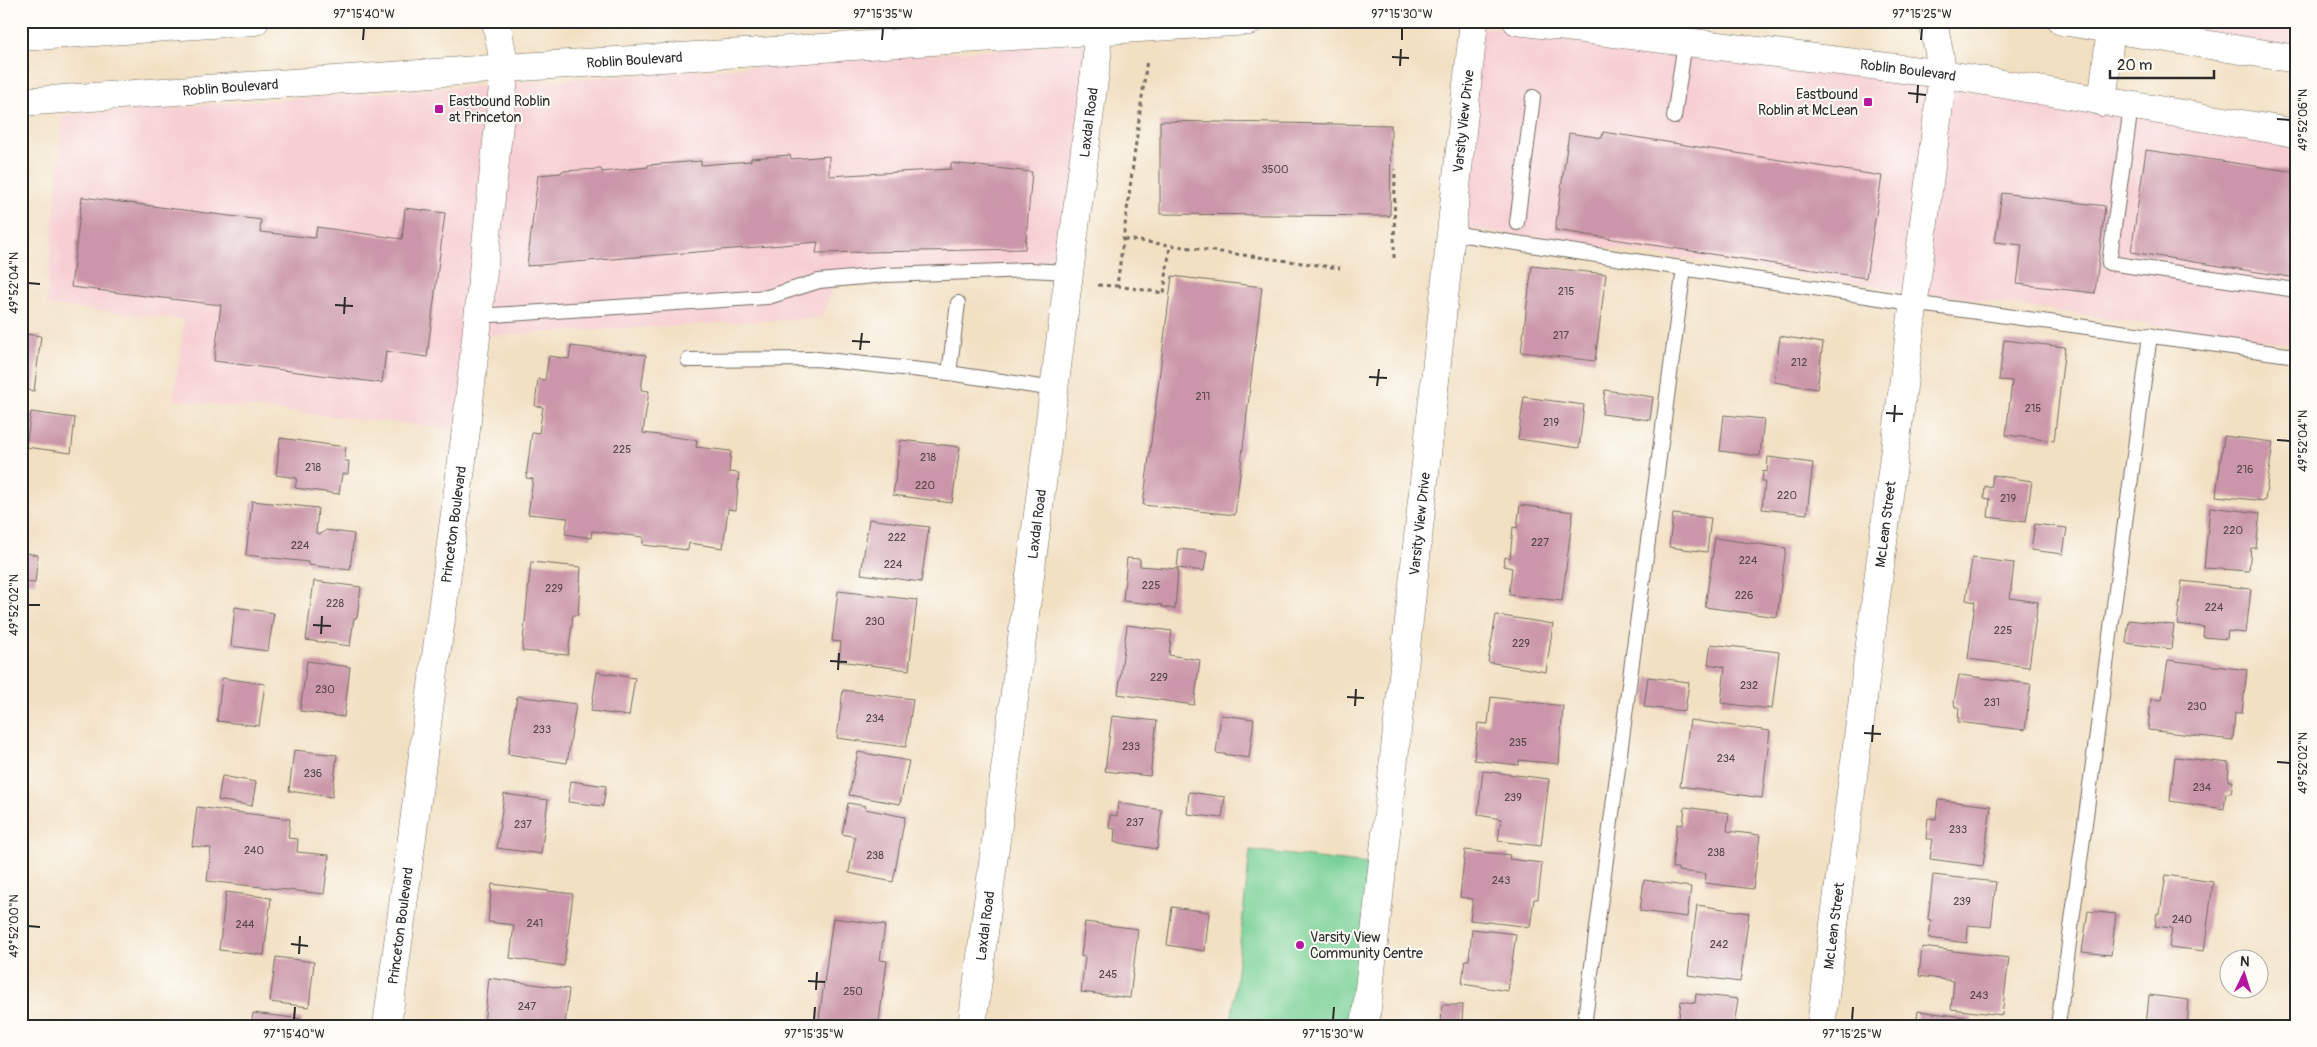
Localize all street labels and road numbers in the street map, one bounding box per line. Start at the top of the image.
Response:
street label: Roblin Boulevard [586,49,683,72]
street label: Roblin Boulevard [1859,56,1957,85]
street label: Varsity View Drive [1450,69,1478,174]
street label: Roblin Boulevard [182,76,279,100]
street label: Laxdal Road [1076,86,1102,158]
street label: Princeton Boulevard [438,465,470,584]
street label: Varsity View Drive [1406,472,1434,576]
street label: McLean Street [1872,480,1900,568]
street label: Laxdal Road [1024,488,1050,560]
street label: Princeton Boulevard [385,866,417,986]
street label: McLean Street [1820,881,1848,970]
street label: Laxdal Road [972,890,998,962]

